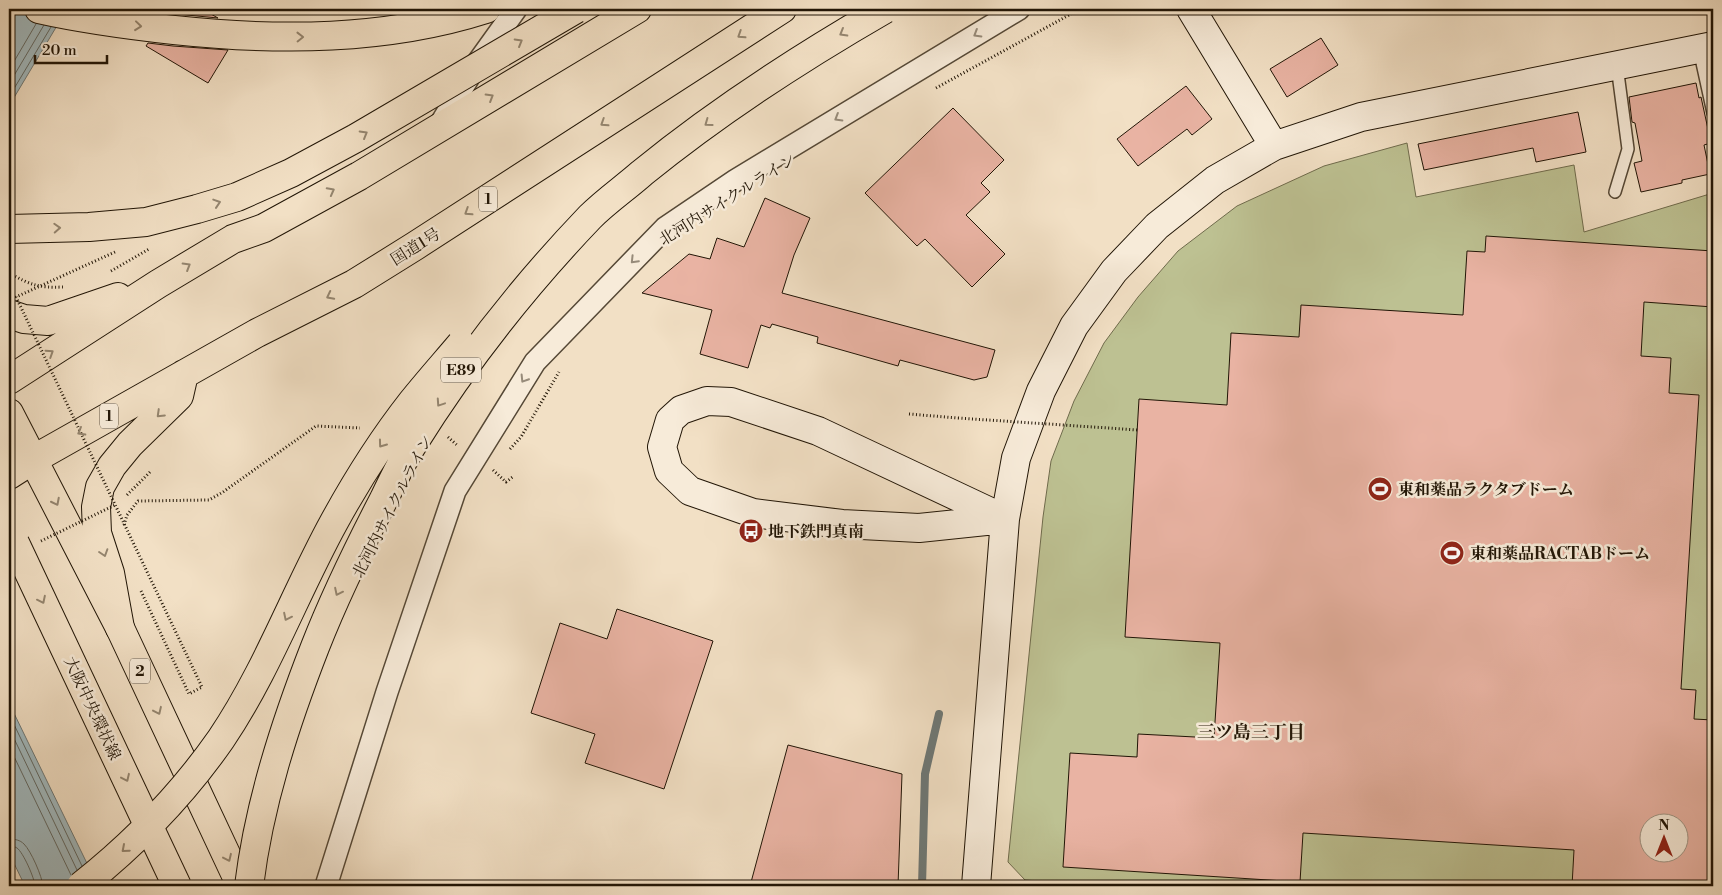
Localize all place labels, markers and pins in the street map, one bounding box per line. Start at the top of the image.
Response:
sports icon: 東和薬品ラクタブドーム [1367,476,1393,502]
place label: 東和薬品ラクタブドーム [1398,480,1574,500]
bus stop icon: 地下鉄門真南 [738,518,764,544]
place label: 地下鉄門真南 [768,522,864,542]
sports icon: 東和薬品RACTABドーム [1439,540,1465,566]
place label: 東和薬品RACTABドーム [1470,544,1650,564]

